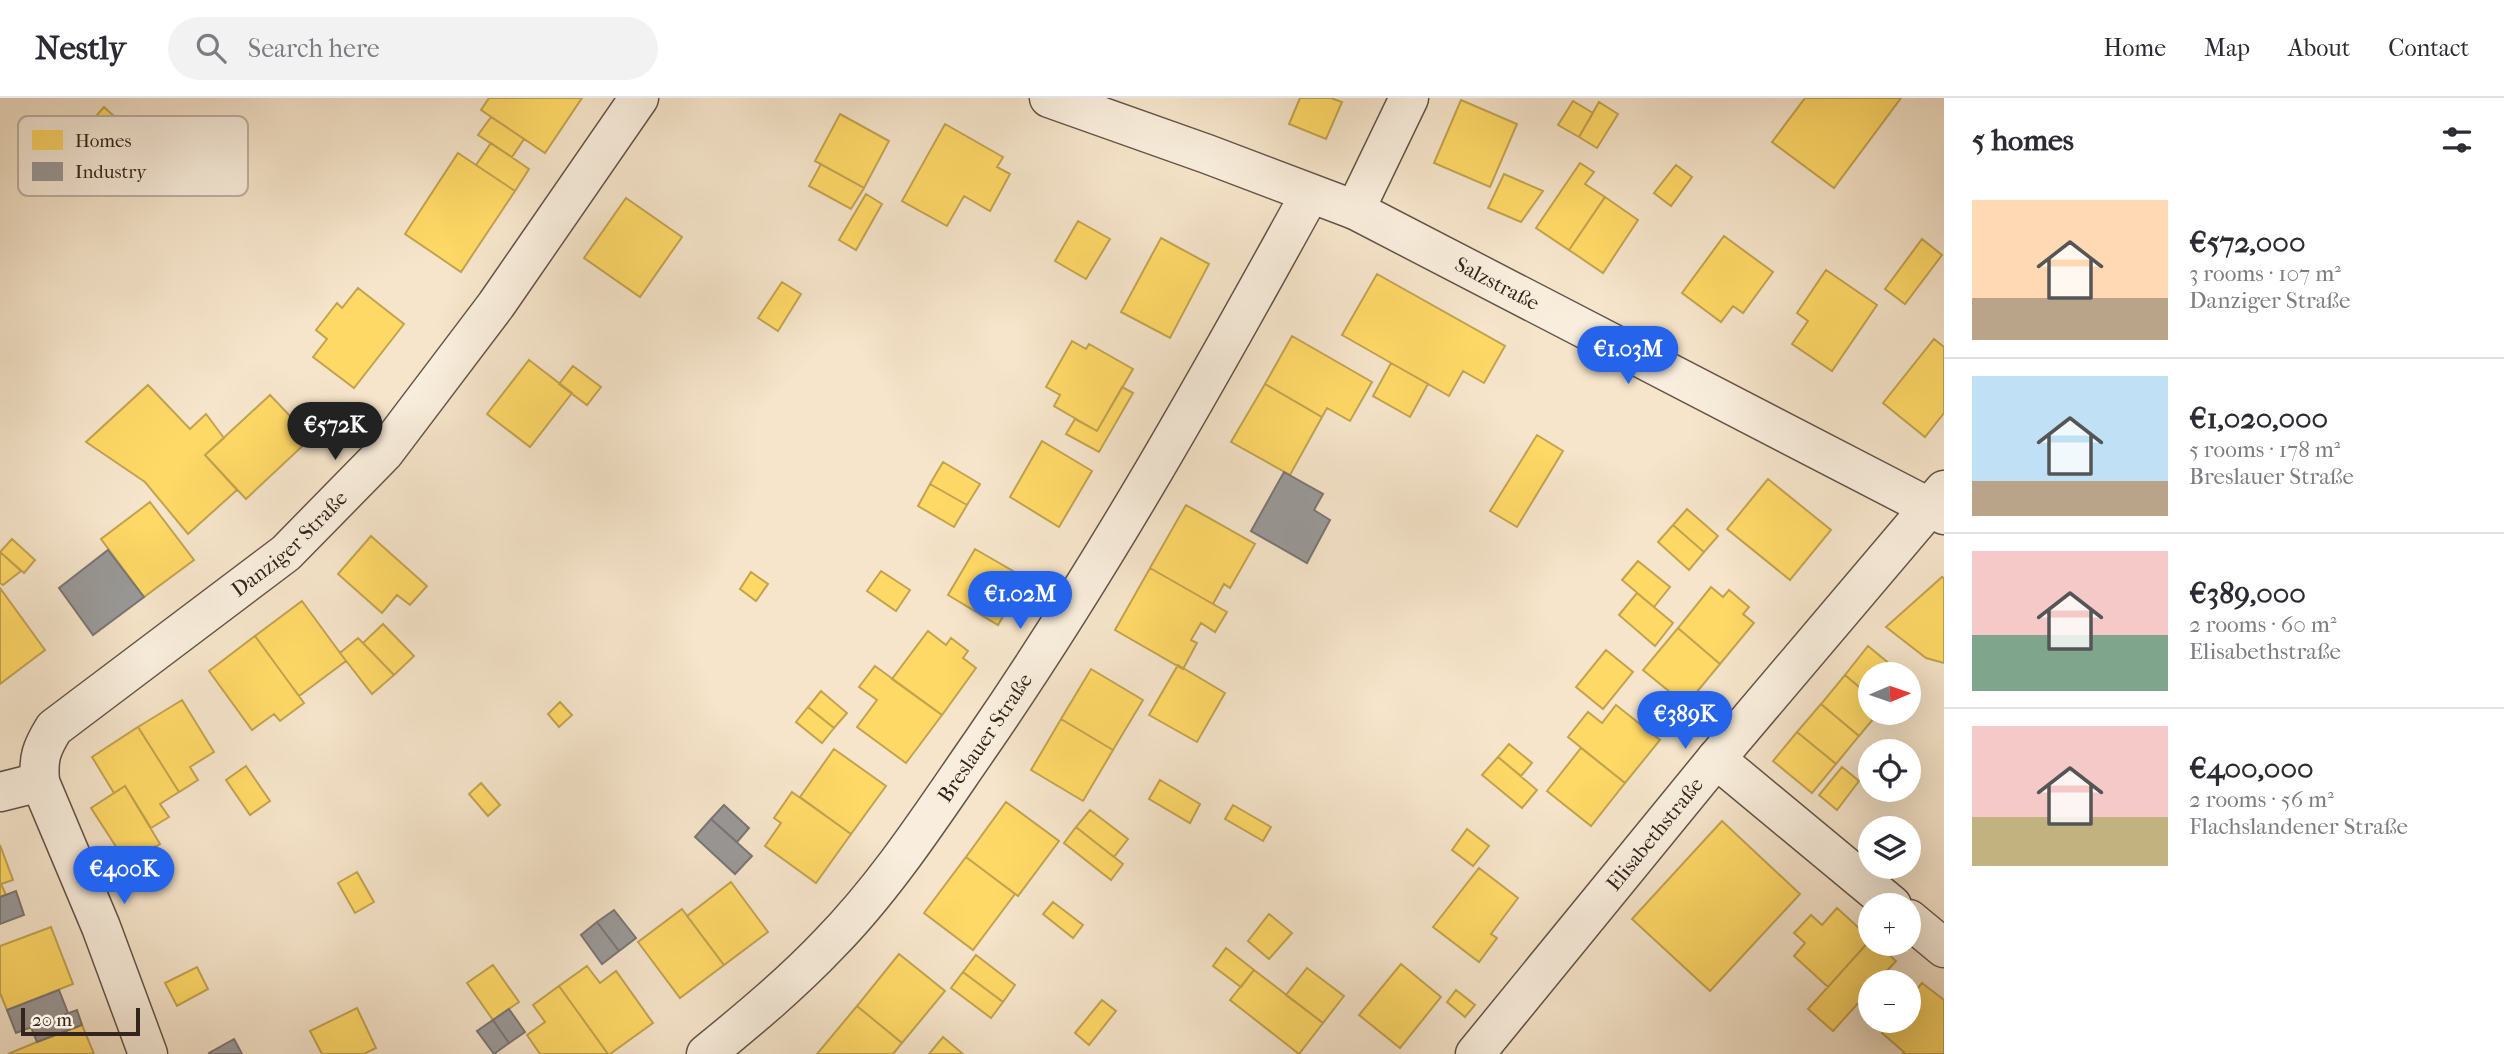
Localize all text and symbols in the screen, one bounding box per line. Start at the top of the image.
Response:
search box [168,17,658,80]
text: Nestly [35,29,126,68]
icon: search [192,29,230,67]
text: Search here [248,33,380,64]
text: Home [2104,34,2166,62]
text: Map [2204,34,2250,62]
text: About [2288,34,2350,62]
text: Contact [2388,34,2469,62]
legend [18,116,248,196]
icon: filters [2438,121,2476,159]
text: 5 homes [1972,123,2074,158]
text: Homes [75,130,131,152]
text: Industry [75,161,147,183]
text: €572,000 [2189,225,2305,260]
icon: home [2028,228,2112,312]
street label: Salzstraße [1451,252,1543,315]
text: 3 rooms · 107 m² [2189,260,2341,287]
text: Danziger Straße [2189,287,2350,314]
pin: €1.03M [1571,327,1685,386]
text: €1.03M [1593,335,1663,362]
text: €1,020,000 [2189,401,2328,436]
pin: €572K [286,402,384,462]
icon: home [2028,404,2112,488]
text: €572K [303,411,367,438]
text: 5 rooms · 178 m² [2189,436,2340,463]
text: Breslauer Straße [2189,463,2354,490]
street label: Danziger Straße [227,486,352,602]
pin: €1.02M [963,572,1077,631]
text: €389,000 [2189,576,2306,611]
icon: home [2028,579,2112,663]
text: €1.02M [984,580,1056,607]
text: 2 rooms · 60 m² [2189,611,2336,638]
text: Elisabethstraße [2189,638,2341,665]
north arrow [1858,662,1922,724]
map controls [1858,662,1921,1033]
street label: Breslauer Straße [933,669,1037,807]
pin: €389K [1636,692,1734,751]
text: €389K [1653,700,1717,727]
button: locate [1858,739,1921,802]
text: €400,000 [2189,751,2314,786]
icon: home [2028,754,2112,838]
street label: Elisabethstraße [1601,773,1708,895]
text: 2 rooms · 56 m² [2189,786,2334,813]
text: Flachslandener Straße [2189,813,2408,840]
button: layers [1858,816,1921,879]
pin: €400K [75,846,173,906]
text: €400K [89,855,159,882]
button: + [1858,893,1921,956]
button: − [1858,970,1921,1033]
scale bar [21,1005,140,1037]
text: 20 m [32,1009,72,1031]

